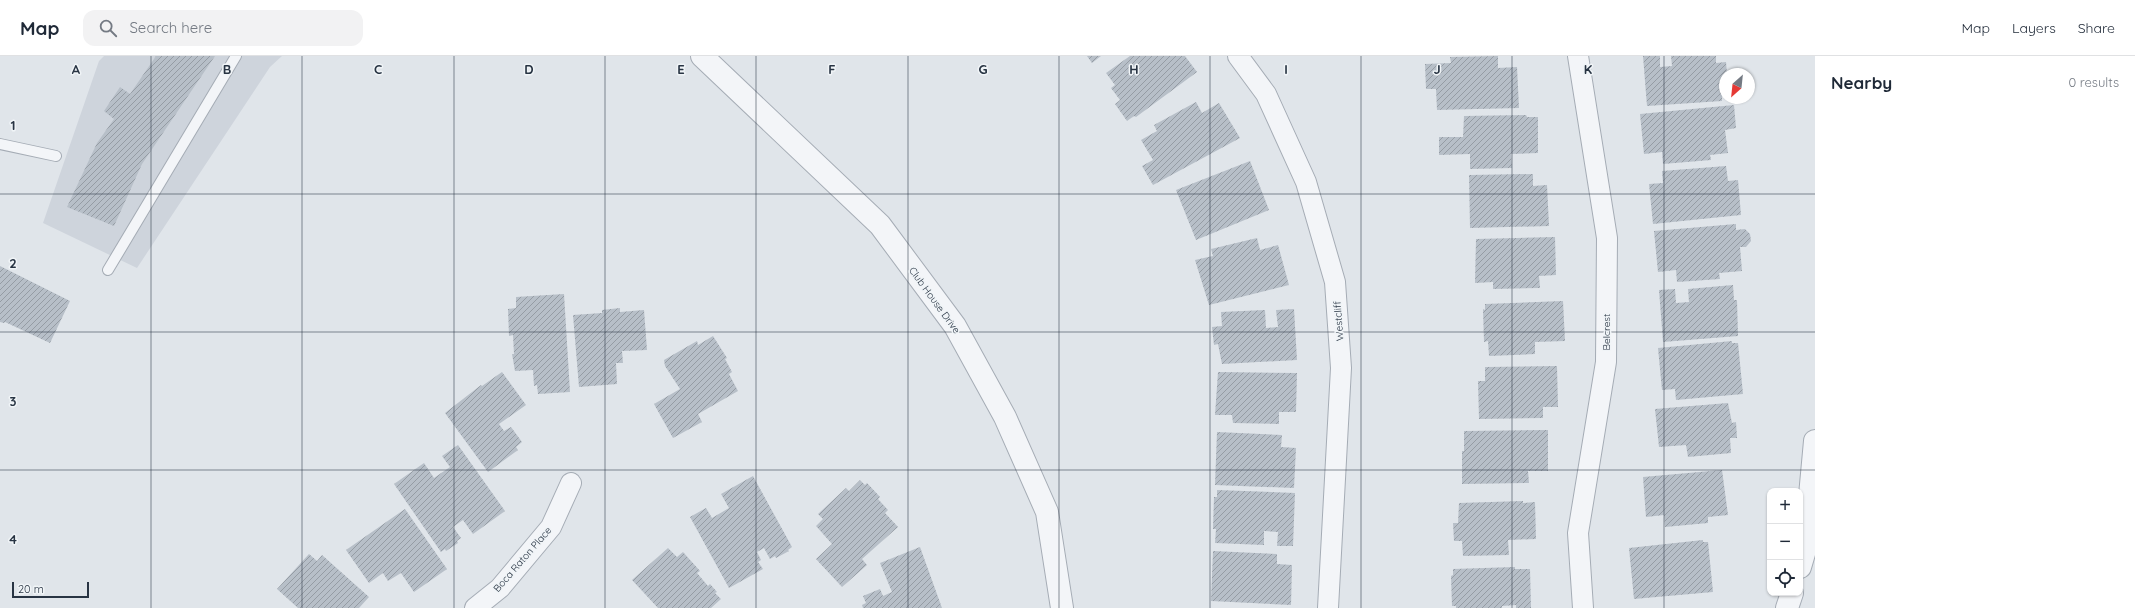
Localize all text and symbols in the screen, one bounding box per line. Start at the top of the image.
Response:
search box [83,10,363,46]
text: Map [20,16,59,40]
icon: search [97,17,119,39]
text: Search here [129,18,212,37]
text: Map [1961,19,1990,37]
text: Layers [2012,19,2056,37]
text: Share [2078,19,2115,37]
text: A [72,61,81,77]
text: B [223,61,231,77]
text: C [374,61,382,77]
text: D [524,61,534,77]
text: E [677,61,685,77]
text: F [828,61,836,77]
text: G [978,61,988,77]
text: H [1129,61,1139,77]
text: I [1284,61,1288,77]
text: J [1433,61,1441,77]
text: K [1584,61,1593,77]
north arrow [1719,68,1755,104]
text: Nearby [1831,72,1892,93]
text: 0 results [2068,74,2119,90]
text: 1 [10,117,16,133]
text: 2 [9,255,17,271]
street label: Club House Drive [906,264,963,336]
street label: Westcliff [1331,301,1346,341]
street label: Belcrest [1600,313,1613,350]
text: 3 [10,393,17,409]
map controls [1767,488,1803,596]
button: + [1767,488,1803,524]
street label: Boca Raton Place [490,524,555,595]
button: − [1767,524,1803,560]
text: 4 [9,531,17,547]
button: locate [1767,560,1803,596]
scale bar [12,580,89,599]
text: 20 m [18,582,44,596]

